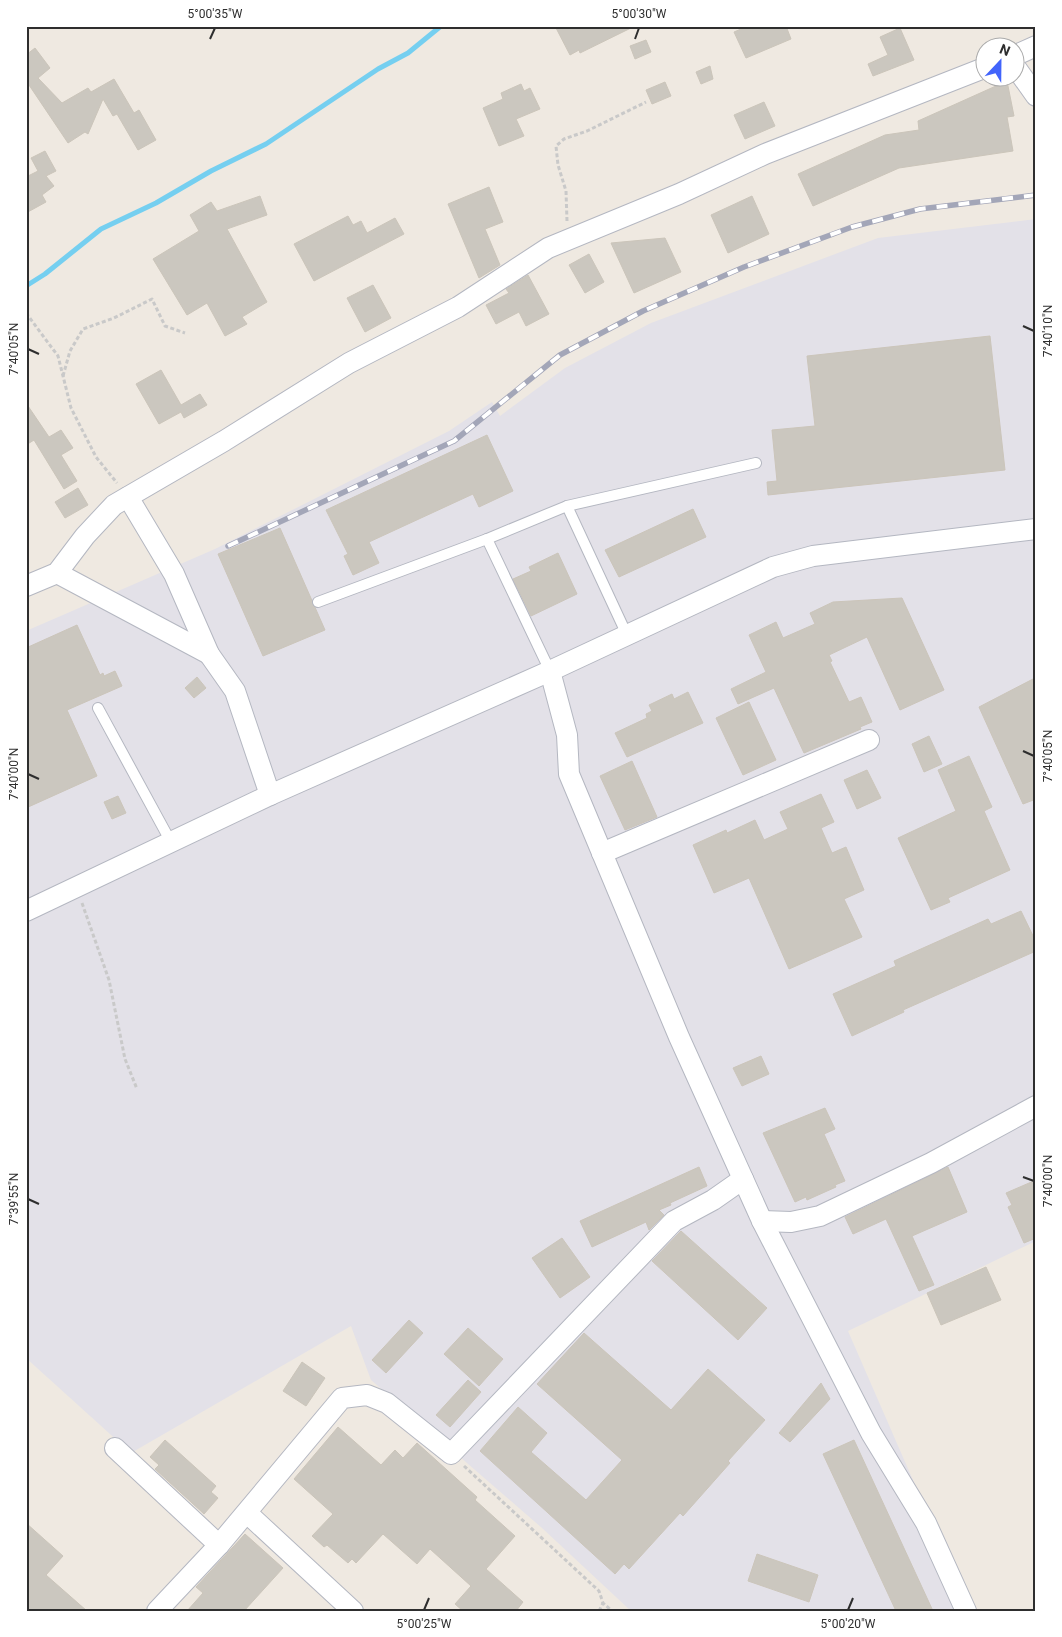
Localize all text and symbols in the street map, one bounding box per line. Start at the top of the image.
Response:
text: 5°00'35"W [188,7,243,21]
text: 5°00'30"W [612,7,667,21]
north arrow [974,38,1024,88]
text: N [997,41,1012,59]
text: 7°40'10"N [1041,305,1055,357]
text: 7°40'05"N [7,323,21,375]
text: 7°40'05"N [1041,730,1055,782]
text: 7°40'00"N [7,748,21,800]
text: 7°40'00"N [1041,1155,1055,1207]
text: 7°39'55"N [7,1173,21,1225]
text: 5°00'25"W [397,1617,452,1631]
text: 5°00'20"W [821,1617,876,1631]

